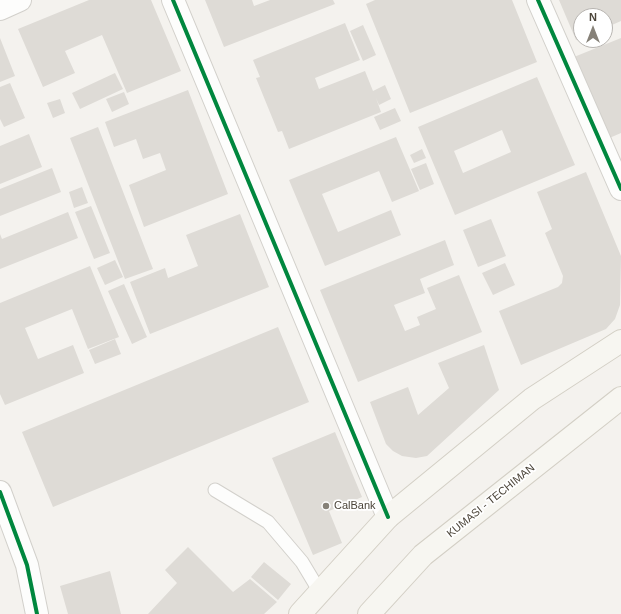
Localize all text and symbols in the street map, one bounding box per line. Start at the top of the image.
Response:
north arrow [573,8,613,48]
text: N [589,11,597,23]
street label: KUMASI - TECHIMAN [444,461,538,541]
place label: CalBank [334,499,376,513]
marker: CalBank [321,501,331,511]

